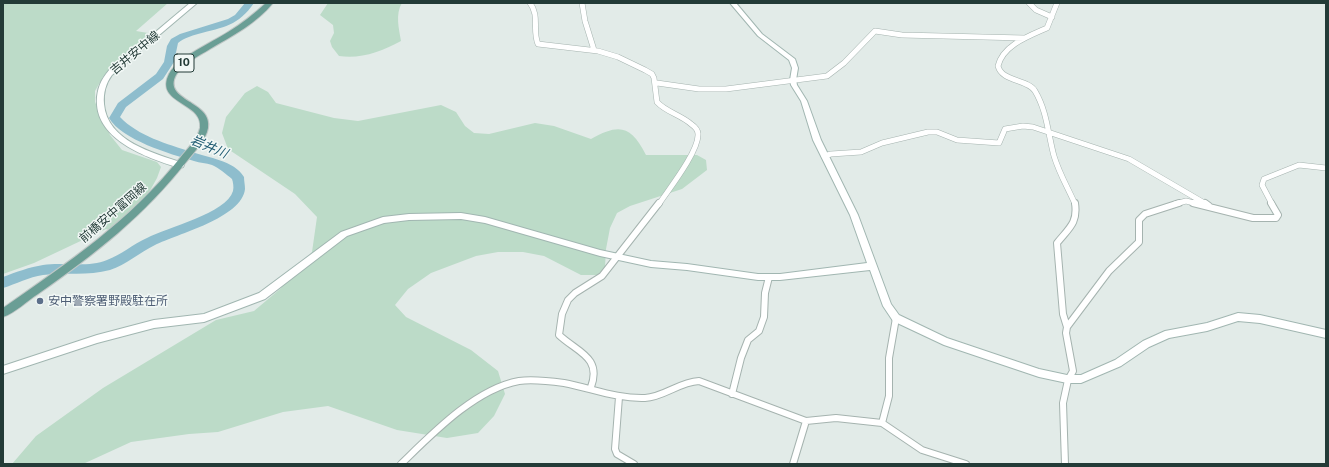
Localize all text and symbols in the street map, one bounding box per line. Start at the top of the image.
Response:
street label: 吉井安中線 [107,28,163,78]
road number: 10 [174,54,194,72]
water label: 岩井川 [188,132,230,162]
street label: 前橋安中富岡線 [77,180,149,246]
place label: 安中警察署野殿駐在所 [48,294,168,308]
marker: 安中警察署野殿駐在所 [35,296,45,306]

